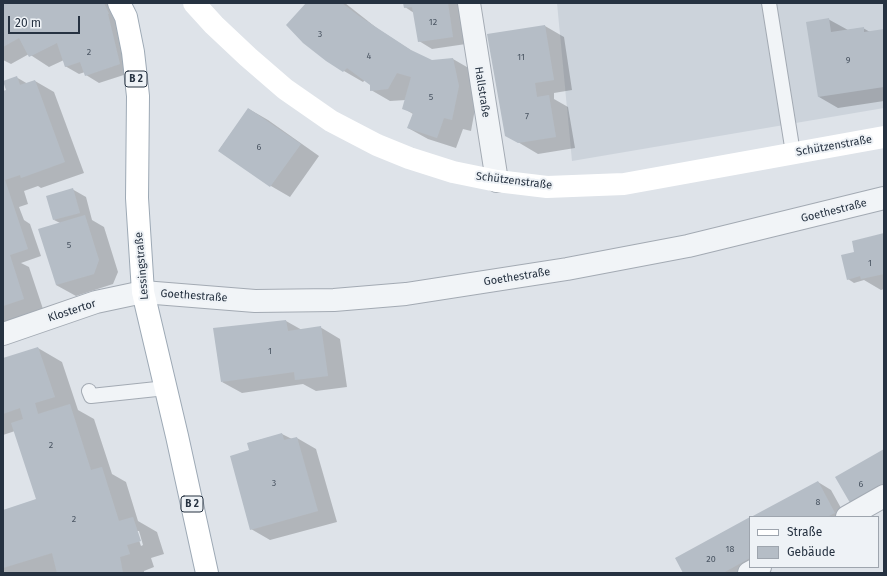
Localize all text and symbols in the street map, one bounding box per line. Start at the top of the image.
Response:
scale bar [10,8,82,34]
text: 20 m [15,16,41,30]
house number: 12 [429,17,437,27]
house number: 3 [318,29,322,39]
house number: 2 [87,47,91,57]
house number: 4 [367,51,371,61]
house number: 11 [517,52,525,62]
house number: 9 [846,55,850,65]
street label: Hallstraße [471,66,493,118]
road number: B 2 [125,71,147,87]
house number: 5 [429,92,433,102]
house number: 7 [525,111,529,121]
street label: Schützenstraße [795,133,873,159]
house number: 6 [257,142,261,152]
street label: Schützenstraße [475,170,553,192]
street label: Goethestraße [800,196,868,226]
street label: Lessingstraße [132,232,152,300]
house number: 5 [67,240,71,250]
house number: 1 [868,258,872,268]
street label: Goethestraße [483,265,551,289]
street label: Goethestraße [160,287,228,305]
street label: Klostertor [46,297,98,325]
house number: 1 [268,346,272,356]
house number: 2 [49,440,53,450]
house number: 3 [272,478,276,488]
house number: 6 [859,479,863,489]
road number: B 2 [181,496,203,512]
house number: 8 [816,497,820,507]
house number: 2 [72,514,76,524]
legend [749,516,879,568]
text: Straße [787,525,822,539]
house number: 18 [726,544,734,554]
text: Gebäude [787,545,835,559]
house number: 20 [706,554,716,564]

